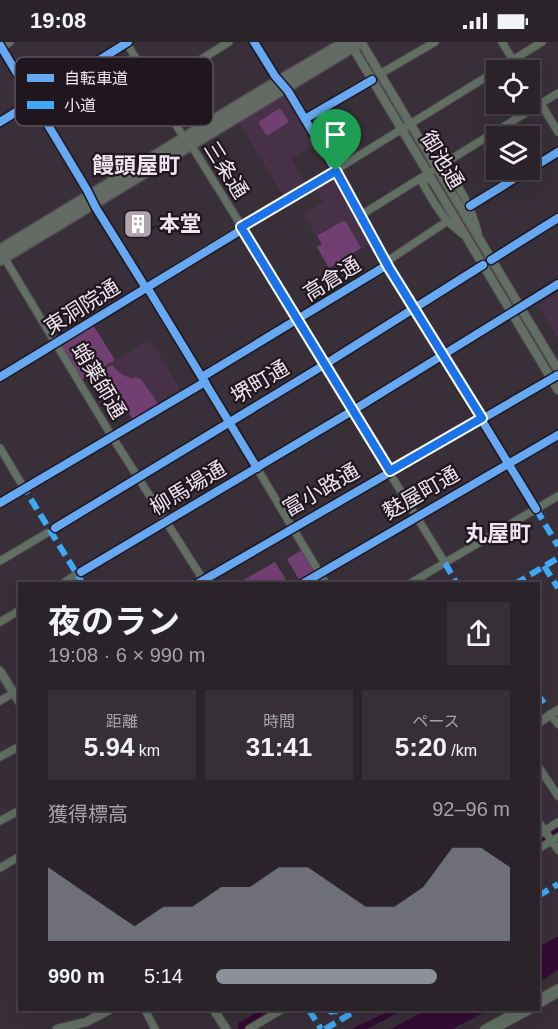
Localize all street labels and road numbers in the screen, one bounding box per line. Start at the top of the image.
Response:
street label: 御池通 [416,127,469,193]
street label: 三条通 [200,137,253,203]
street label: 高倉通 [299,252,365,305]
street label: 東洞院通 [40,275,123,339]
street label: 蛸薬師通 [68,339,131,423]
street label: 堺町通 [227,355,293,408]
street label: 柳馬場通 [146,456,230,519]
street label: 富小路通 [279,459,363,521]
street label: 麩屋町通 [379,462,463,524]

